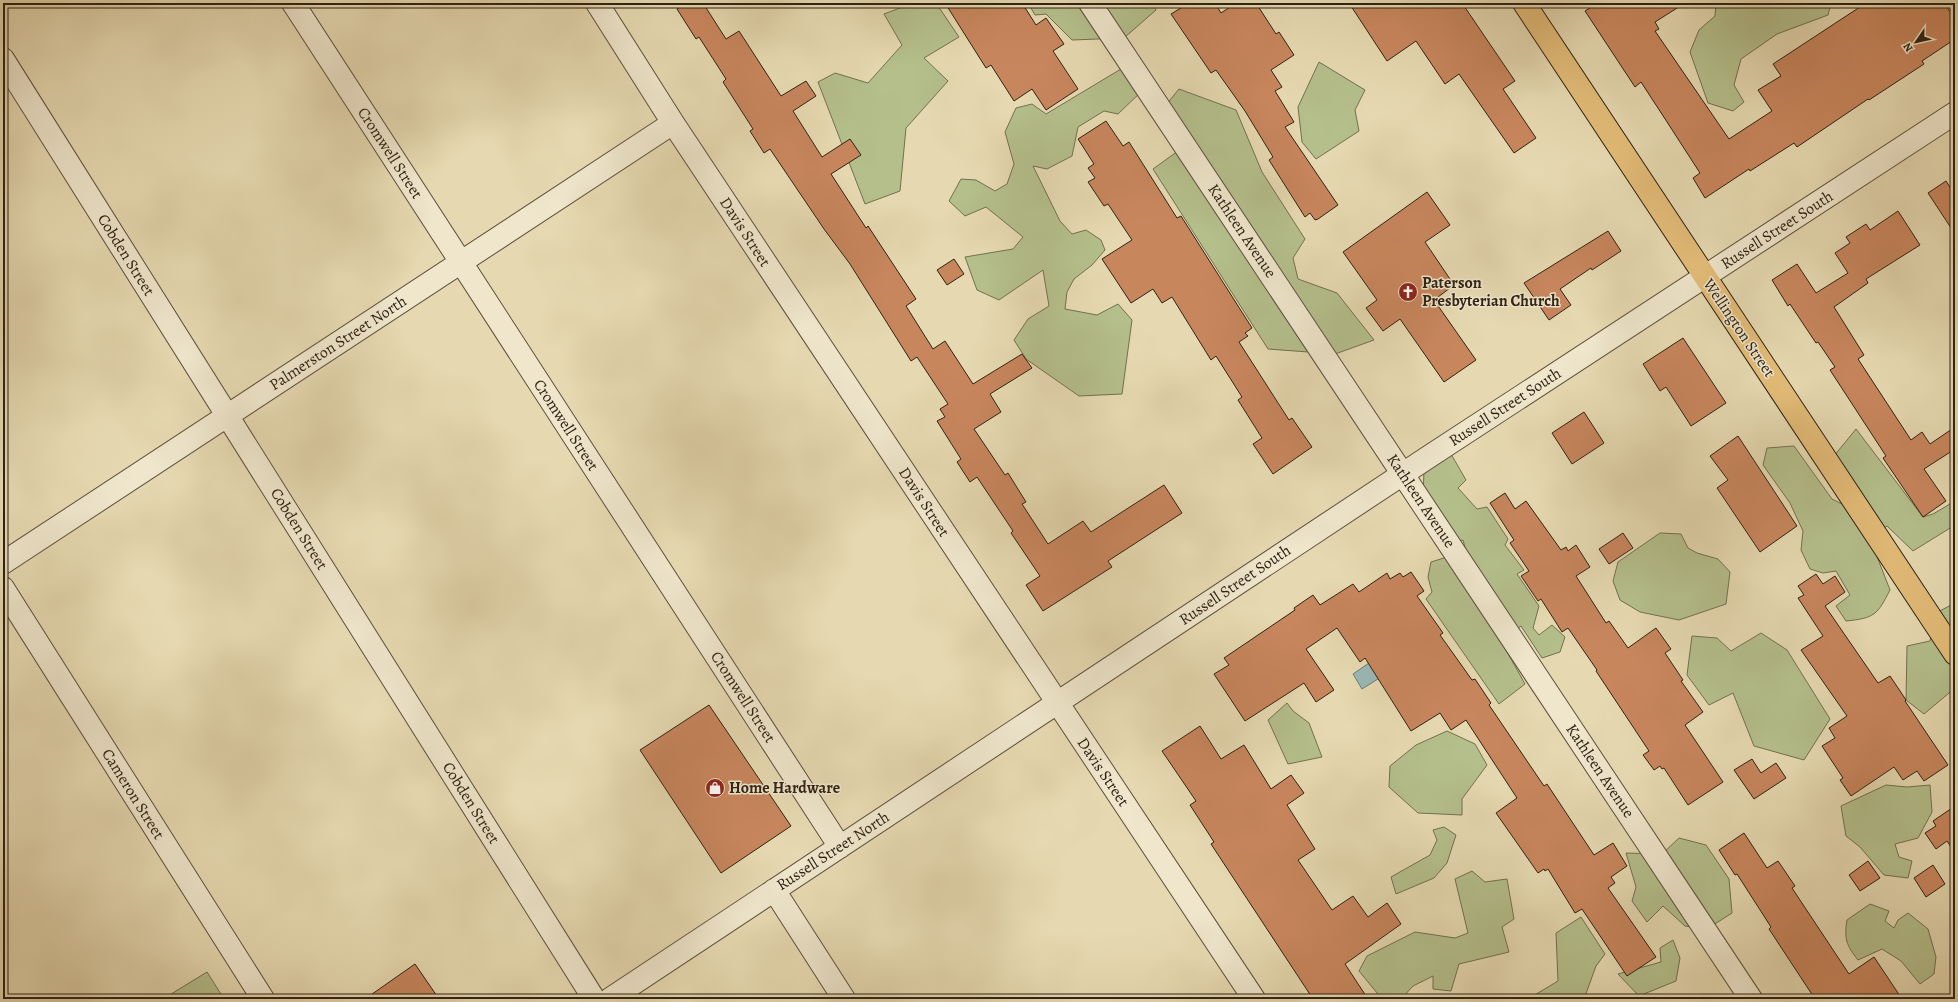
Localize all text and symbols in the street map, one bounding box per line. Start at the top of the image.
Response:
north arrow [1896,22,1936,62]
text: N [1900,40,1917,55]
street label: Cromwell Street [352,103,428,203]
street label: Kathleen Avenue [1202,180,1282,282]
street label: Russell Street South [1716,185,1838,275]
street label: Davis Street [714,193,776,271]
street label: Cobden Street [92,210,160,300]
place label: Paterson Presbyterian Church [1422,272,1560,312]
street label: Wellington Street [1697,274,1780,382]
church icon: Paterson Presbyterian Church [1397,281,1419,303]
street label: Palmerston Street North [265,290,411,396]
street label: Russell Street South [1444,362,1566,452]
street label: Cromwell Street [528,375,604,475]
street label: Kathleen Avenue [1381,450,1461,552]
street label: Davis Street [893,463,955,541]
street label: Cobden Street [265,484,333,574]
street label: Russell Street South [1175,539,1295,630]
street label: Cromwell Street [705,647,781,747]
street label: Kathleen Avenue [1560,720,1640,822]
street label: Davis Street [1072,733,1134,811]
street label: Cameron Street [96,744,170,844]
street label: Cobden Street [437,758,505,848]
shop icon: Home Hardware [704,777,726,799]
place label: Home Hardware [729,777,840,799]
street label: Russell Street North [772,806,894,896]

